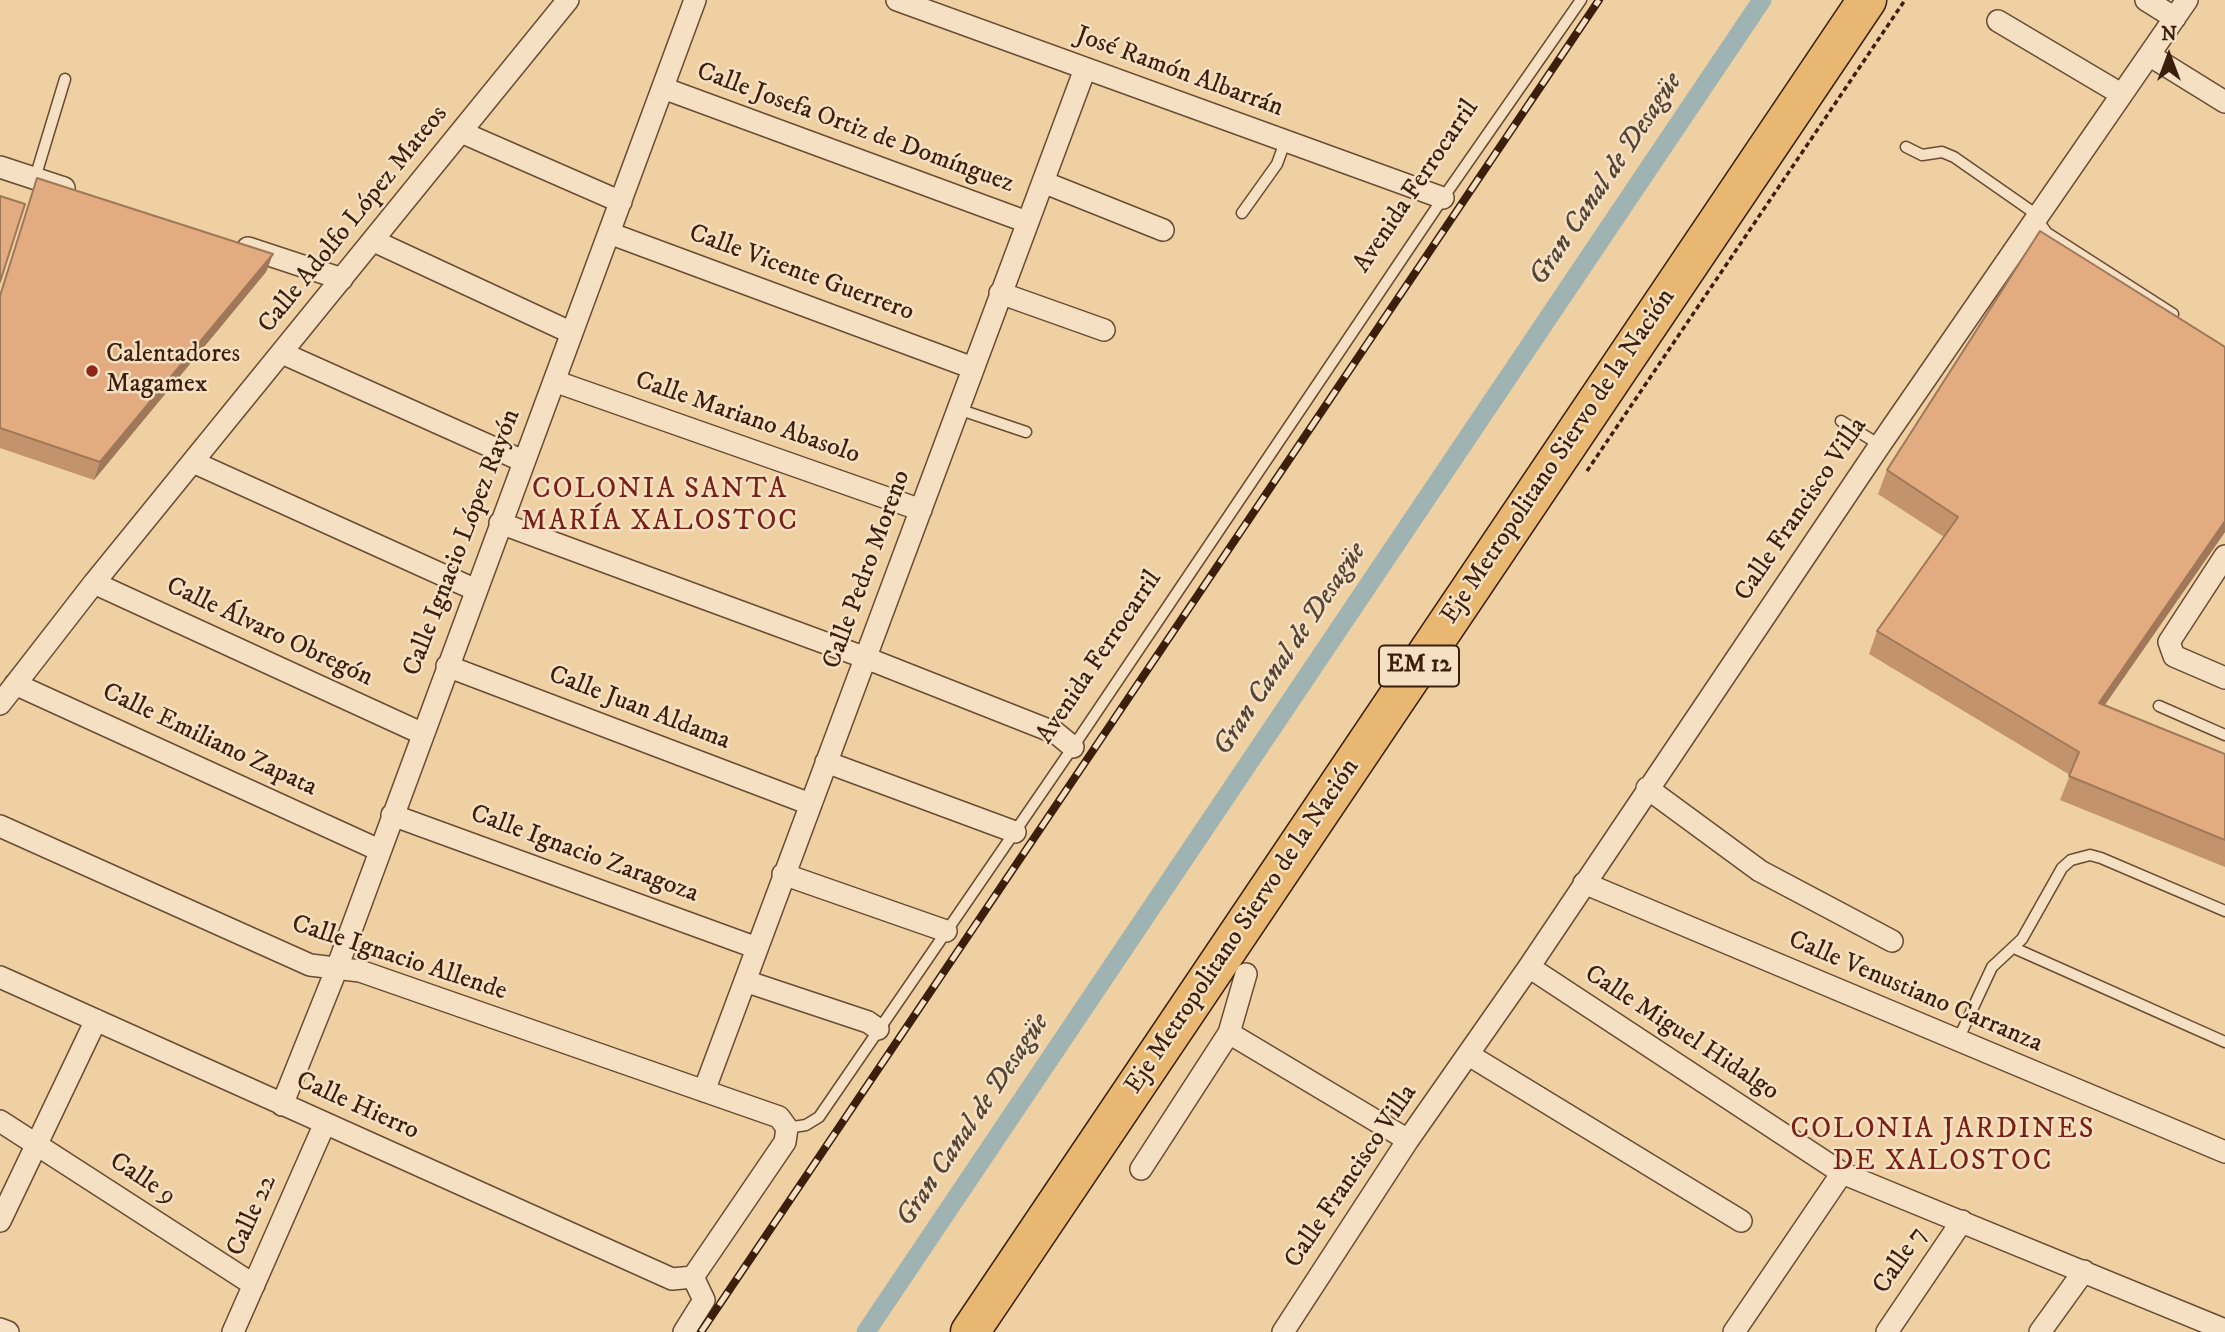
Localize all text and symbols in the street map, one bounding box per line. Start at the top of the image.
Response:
street label: José Ramón Albarrán [1071,21,1287,125]
north arrow [2134,21,2204,91]
text: N [2161,23,2177,46]
street label: Calle Josefa Ortiz de Domínguez [692,57,1018,201]
water label: Gran Canal de Desagüe [1523,67,1691,293]
street label: Avenida Ferrocarril [1348,94,1486,280]
street label: Calle Adolfo López Mateos [253,100,455,340]
street label: Calle Vicente Guerrero [684,219,918,329]
street label: Eje Metropolitano Siervo de la Nación [1435,284,1683,630]
place label: Calentadores Magamex [106,340,240,402]
marker: Calentadores Magamex [84,363,100,379]
street label: Calle Mariano Abasolo [631,366,863,472]
street label: Calle Ignacio López Rayón [398,405,528,681]
street label: Calle Francisco Villa [1729,412,1875,608]
street label: Calle Pedro Moreno [818,466,918,674]
district label: COLONIA SANTA MARÍA XALOSTOC [523,474,797,540]
water label: Gran Canal de Desagüe [1207,537,1375,763]
street label: Avenida Ferrocarril [1031,565,1169,751]
street label: Calle Álvaro Obregón [161,571,377,695]
road number: EM 12 [1379,646,1459,686]
street label: Calle Juan Aldama [544,660,734,758]
street label: Calle Emiliano Zapata [97,678,321,804]
street label: Eje Metropolitano Siervo de la Nación [1119,754,1367,1100]
street label: Calle Ignacio Zaragoza [466,799,702,911]
street label: Calle Ignacio Allende [287,909,511,1009]
street label: Calle Venustiano Carranza [1783,925,2047,1061]
street label: Calle Miguel Hidalgo [1578,959,1784,1109]
water label: Gran Canal de Desagüe [890,1008,1058,1234]
street label: Calle Hierro [291,1066,423,1148]
street label: Calle Francisco Villa [1279,1079,1425,1275]
district label: COLONIA JARDINES DE XALOSTOC [1793,1114,2093,1180]
street label: Calle 9 [103,1147,181,1213]
street label: Calle 22 [221,1170,285,1262]
street label: Calle 7 [1867,1222,1935,1300]

